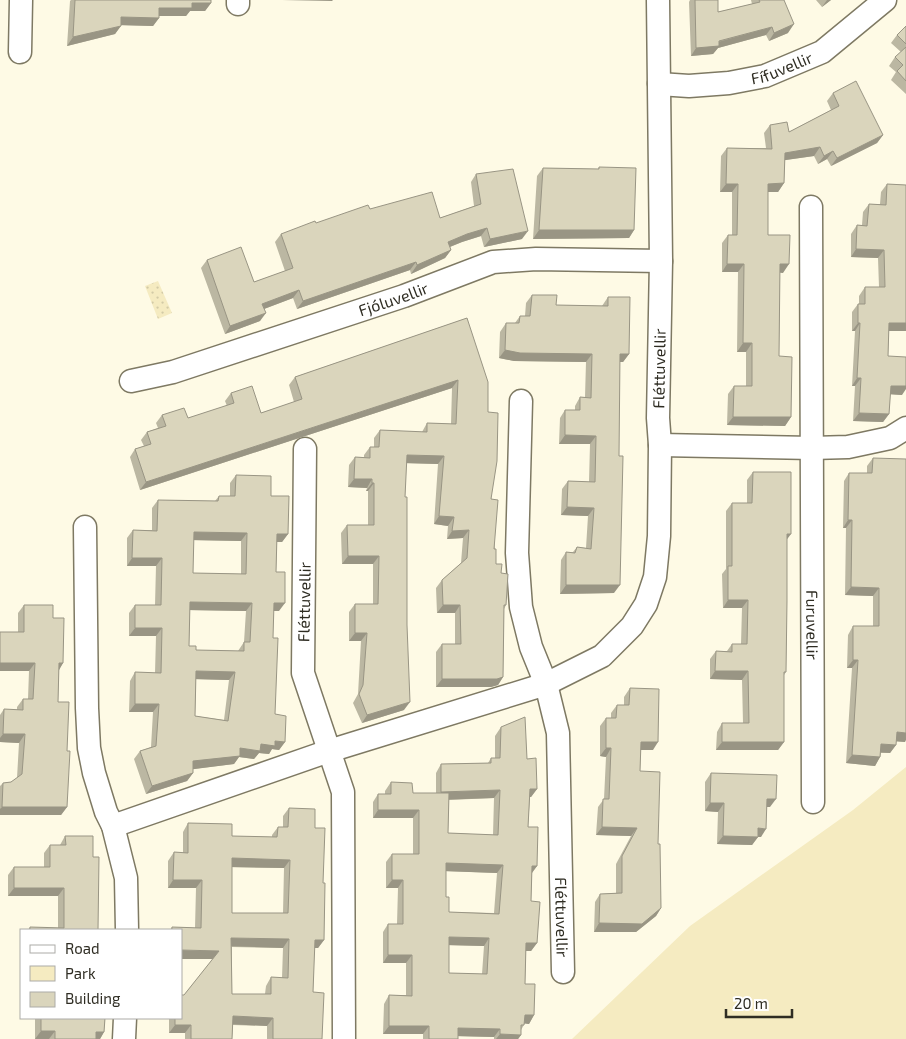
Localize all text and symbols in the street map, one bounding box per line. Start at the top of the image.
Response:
street label: Fífuvellir [749,47,816,88]
street label: Fjóluvellir [356,277,431,319]
street label: Fléttuvellir [648,328,669,409]
street label: Fléttuvellir [293,561,314,642]
street label: Furuvellir [803,590,823,661]
street label: Fléttuvellir [552,877,573,958]
legend [20,929,182,1019]
text: Road [65,939,100,957]
text: Park [65,964,96,982]
scale bar [726,986,792,1018]
text: Building [65,989,121,1007]
text: 20 m [734,994,768,1012]

